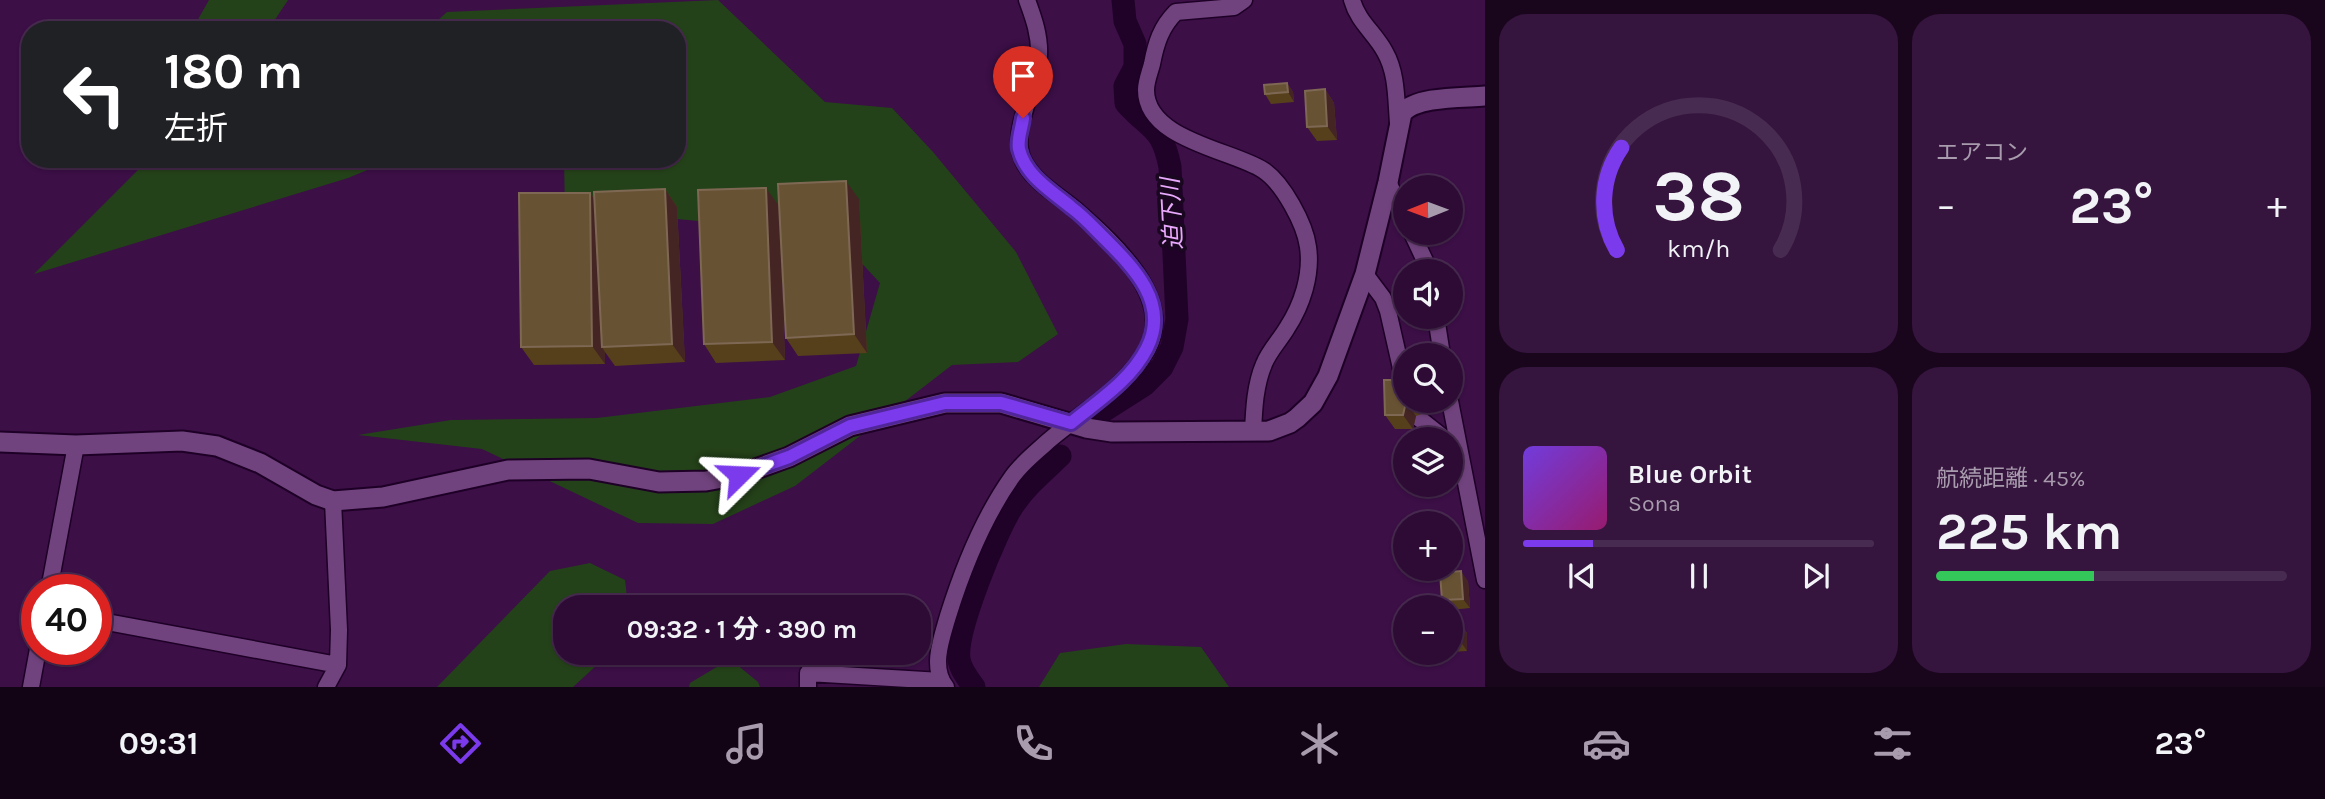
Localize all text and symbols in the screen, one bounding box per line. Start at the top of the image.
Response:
text: 180 m [164,43,303,100]
pin [993,46,1053,118]
icon: left [49,49,140,140]
icon: arrive [1004,57,1042,95]
text: 左折 [164,110,228,147]
text: エアコン [1936,139,2028,166]
text: 38 [1652,153,1745,238]
water label: 迫下川 [1156,174,1188,251]
north arrow [1393,175,1463,245]
map controls [1393,175,1463,665]
text: 23° [2069,175,2154,236]
text: − [1936,183,1956,228]
text: + [2267,183,2287,228]
text: km/h [1667,233,1730,262]
button: sound [1393,259,1463,329]
button: search [1393,343,1463,413]
button: layers [1393,427,1463,497]
position arrow [702,438,776,512]
text: Blue Orbit [1628,459,1752,490]
text: 航続距離 · 45% [1936,465,2086,492]
text: Sona [1628,490,1681,517]
text: 225 km [1936,501,2122,562]
button: + [1393,511,1463,581]
icon: previous [1563,557,1601,595]
icon: pause [1680,557,1718,595]
icon: next [1797,557,1835,595]
speed limit sign: 40 [21,574,112,665]
button: − [1393,595,1463,665]
text: 09:32 · 1 分 · 390 m [627,614,857,645]
icon: directions [436,719,485,768]
icon: music [722,719,771,768]
icon: phone [1009,719,1058,768]
icon: climate [1295,719,1344,768]
icon: car [1582,719,1631,768]
icon: filters [1868,719,1917,768]
text: 09:31 [119,725,198,762]
text: 23° [2154,725,2206,762]

